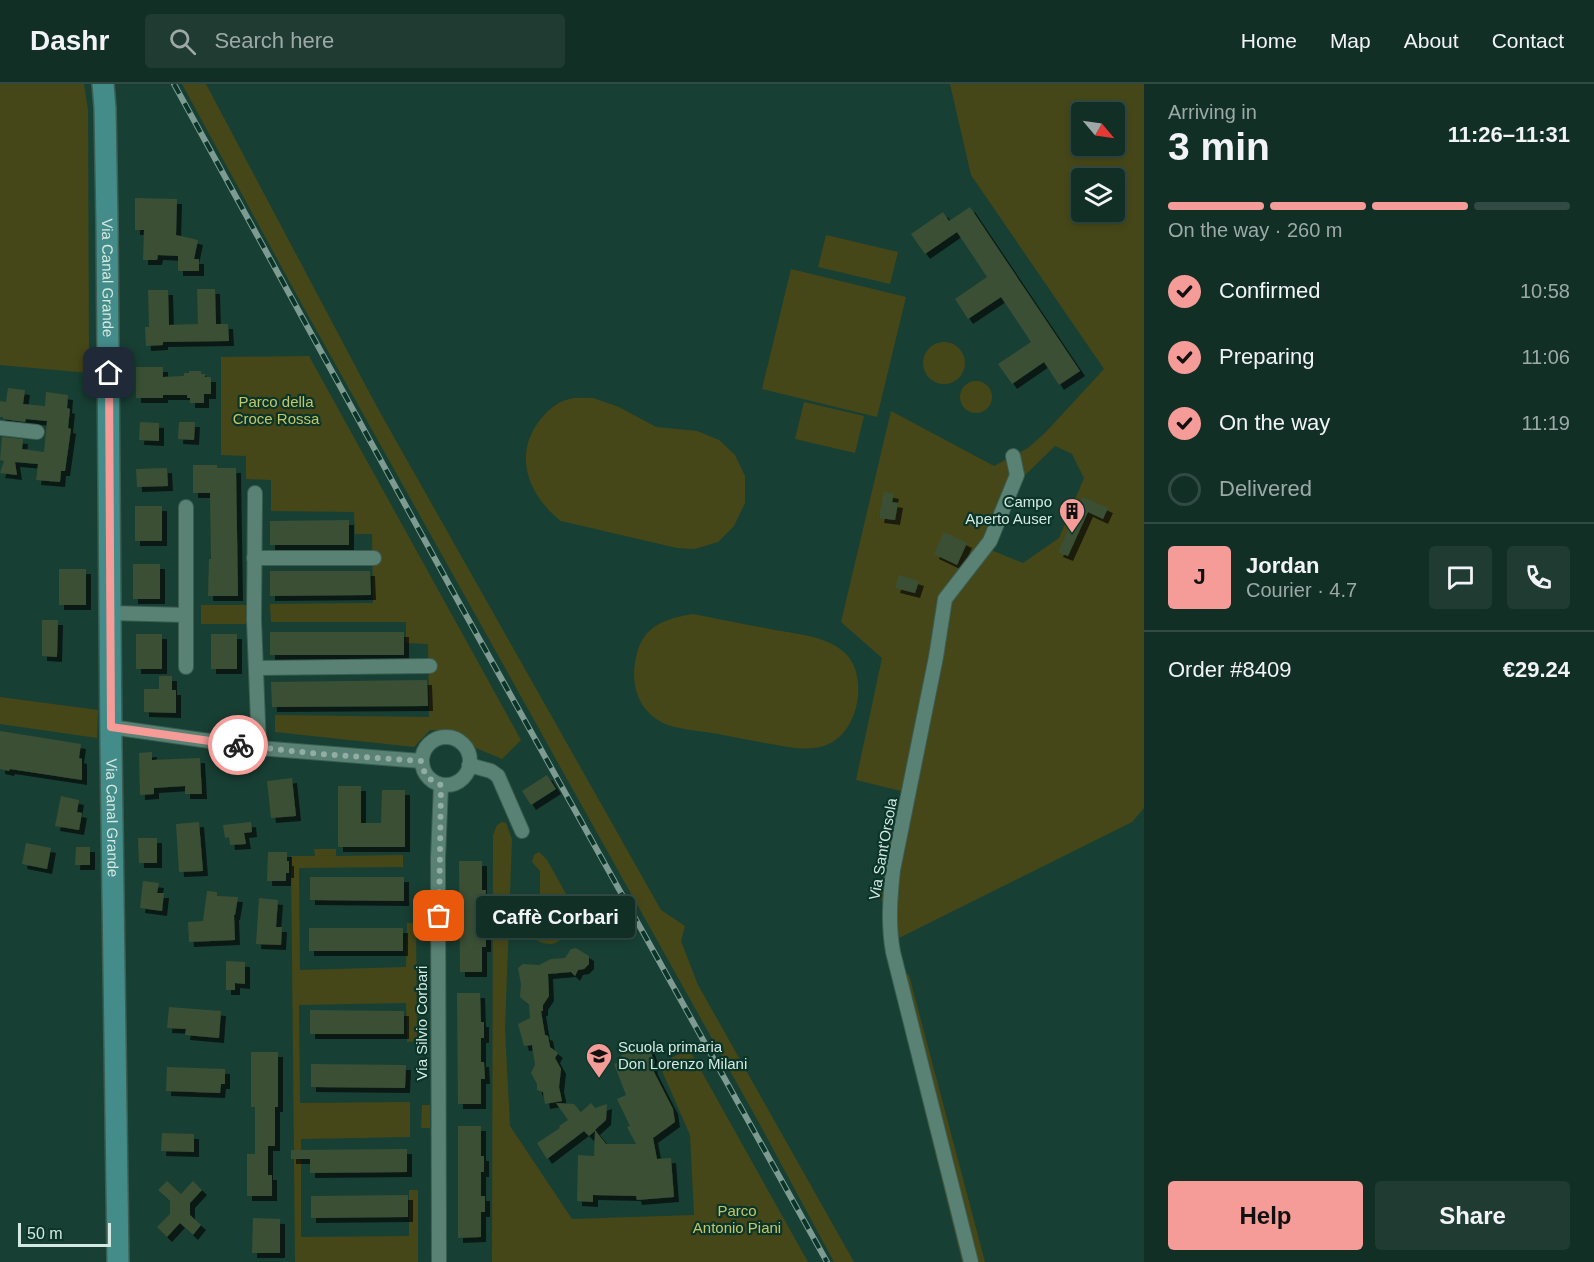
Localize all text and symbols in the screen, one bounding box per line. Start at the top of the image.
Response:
search box [145,14,565,68]
text: Dashr [30,25,109,56]
icon: search [166,25,199,58]
text: Search here [214,28,334,53]
text: Home [1241,29,1297,52]
text: Map [1330,29,1371,52]
text: About [1404,29,1459,52]
text: Contact [1492,29,1564,52]
text: Arriving in [1168,101,1257,123]
north arrow [1071,102,1125,156]
map controls [1071,102,1125,222]
text: 11:26–11:31 [1448,122,1570,147]
text: 3 min [1168,125,1270,168]
button: layers [1071,168,1125,222]
street label: Via Canal Grande [99,218,117,337]
text: On the way · 260 m [1168,219,1343,241]
icon: check [1168,275,1201,308]
text: Confirmed [1219,278,1320,303]
text: 10:58 [1520,280,1570,302]
icon: check [1168,341,1201,374]
text: Preparing [1219,344,1314,369]
text: 11:06 [1521,346,1570,368]
pin [83,347,134,398]
icon: home [92,356,125,389]
park label: Parco della Croce Rossa [233,393,320,427]
icon: check [1168,407,1201,440]
text: On the way [1219,410,1330,435]
text: 11:19 [1521,412,1570,434]
text: Delivered [1219,476,1312,501]
place label: Campo Aperto Auser [965,493,1052,527]
building icon: Campo Aperto Auser [1057,496,1087,534]
button: chat [1429,546,1492,609]
button: phone [1507,546,1570,609]
text: Jordan [1246,553,1319,578]
text: J [1193,564,1206,589]
text: Courier · 4.7 [1246,579,1357,601]
text: Order #8409 [1168,657,1292,682]
text: €29.24 [1503,657,1570,682]
courier [208,715,268,775]
icon: bike [222,729,255,762]
street label: Via Canal Grande [103,758,122,877]
street label: Via Sant'Orsola [865,796,900,901]
pin [413,890,464,941]
callout: Caffè Corbari [475,895,634,937]
icon: bag [422,899,455,932]
text: Caffè Corbari [492,906,619,928]
street label: Via Silvio Corbari [413,966,430,1080]
place label: Scuola primaria Don Lorenzo Milani [618,1038,747,1072]
school or university icon: Scuola primaria Don Lorenzo Milani [584,1041,614,1079]
button: Help [1168,1181,1363,1250]
button: Share [1375,1181,1570,1250]
park label: Parco Antonio Piani [693,1202,781,1236]
scale bar [18,1220,111,1248]
text: 50 m [27,1225,63,1242]

